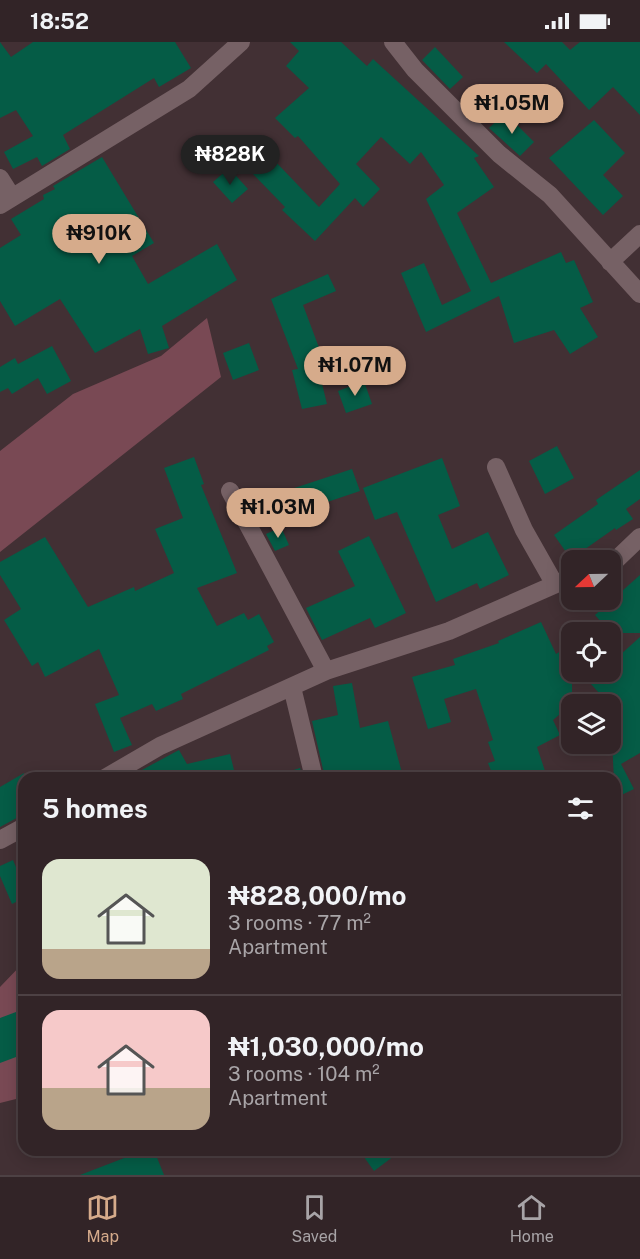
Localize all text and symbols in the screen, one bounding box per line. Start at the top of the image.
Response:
text: 18:52 [30,8,89,34]
pin: ₦1.05M [463,84,561,135]
text: ₦1.05M [474,91,550,115]
pin: ₦828K [188,135,272,186]
text: ₦828K [195,142,265,166]
pin: ₦910K [57,214,141,265]
text: ₦910K [66,221,132,245]
pin: ₦1.07M [306,346,404,397]
text: ₦1.07M [318,353,392,377]
pin: ₦1.03M [229,488,327,539]
text: ₦1.03M [240,495,316,519]
north arrow [561,550,621,610]
map controls [561,550,621,754]
button: locate [561,622,621,682]
button: layers [561,694,621,754]
icon: filters [564,792,597,825]
text: 5 homes [42,793,148,824]
text: ₦828,000/mo [228,880,406,911]
icon: home [90,883,162,955]
text: 3 rooms · 77 m² [228,911,371,935]
text: Apartment [228,935,328,959]
text: ₦1,030,000/mo [228,1031,424,1062]
icon: home [90,1034,162,1106]
text: 3 rooms · 104 m² [228,1062,380,1086]
text: Apartment [228,1086,328,1110]
tab: Map [86,1191,119,1246]
tab: Saved [292,1191,337,1246]
tab: Home [510,1191,554,1246]

